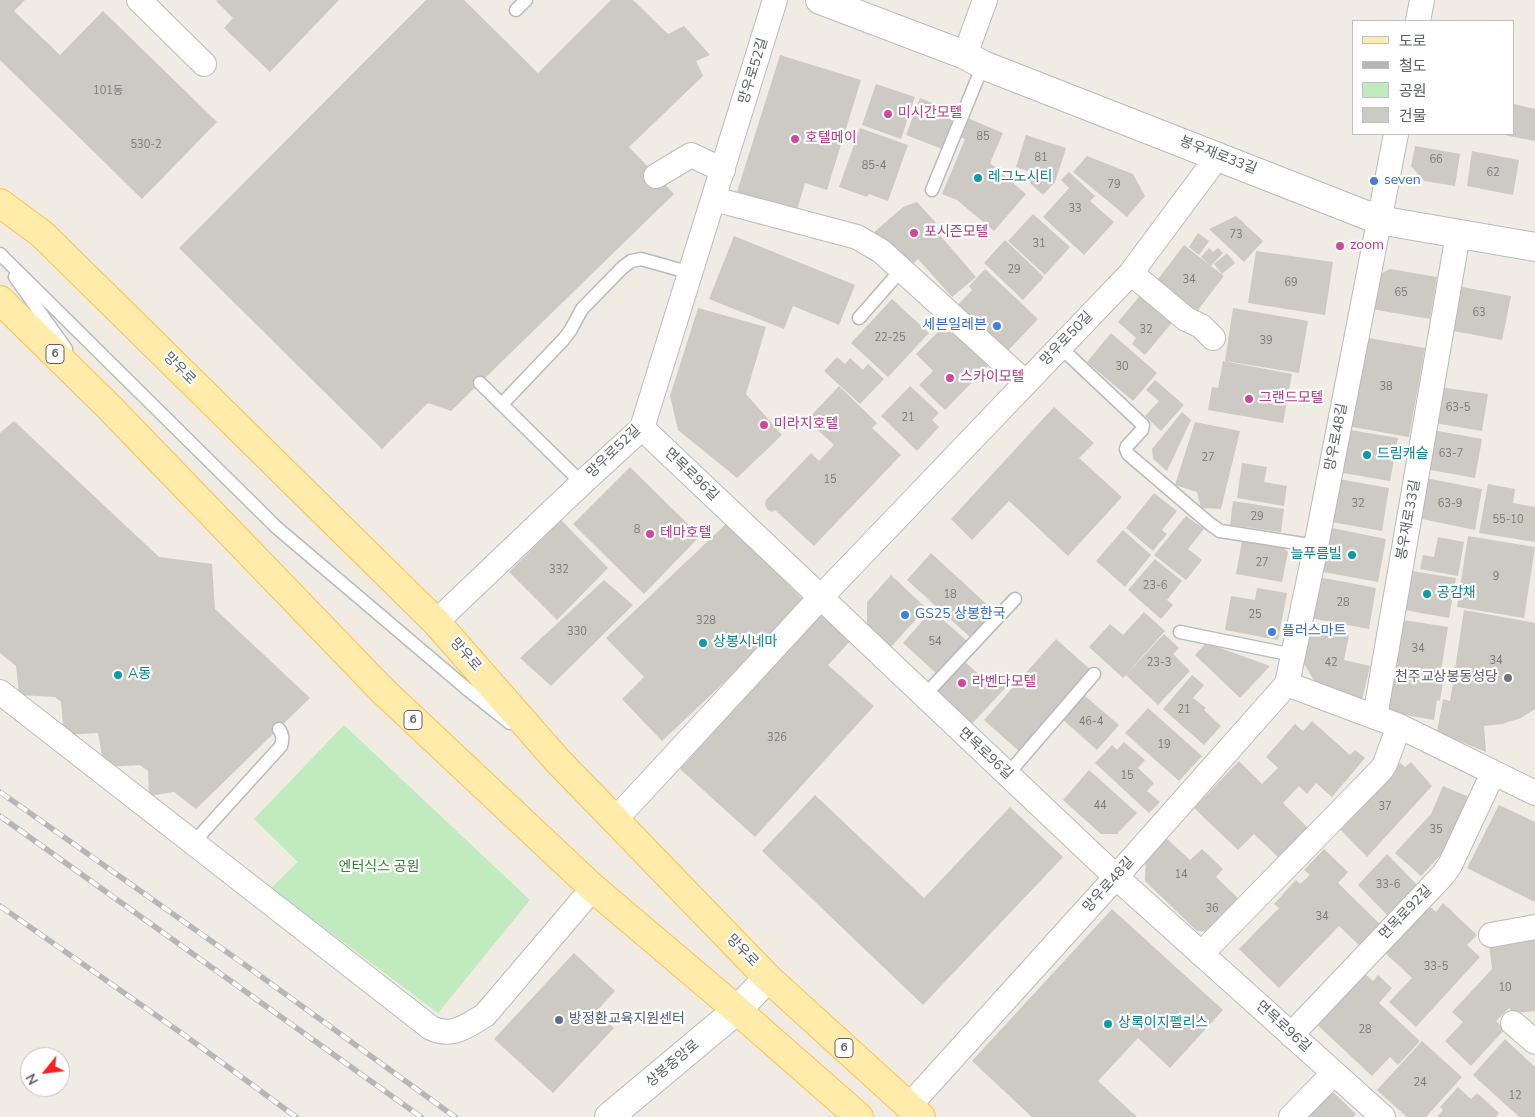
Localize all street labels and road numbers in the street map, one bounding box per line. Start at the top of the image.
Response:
street label: 망우로52길 [736,36,772,106]
street label: 봉우재로33길 [1177,134,1259,178]
street label: 망우로50길 [1037,309,1097,369]
road number: 6 [46,344,64,364]
street label: 망우로 [159,349,199,389]
street label: 망우로48길 [1322,402,1352,472]
street label: 망우로52길 [584,422,644,482]
street label: 면목로96길 [661,445,721,505]
street label: 봉우재로33길 [1394,479,1424,561]
street label: 망우로 [446,635,484,675]
road number: 6 [404,710,422,730]
street label: 면목로96길 [954,725,1016,783]
street label: 망우로48길 [1080,854,1138,916]
street label: 면목로92길 [1376,883,1436,943]
street label: 망우로 [723,931,761,971]
street label: 면목로96길 [1252,998,1314,1056]
street label: 상봉중앙로 [643,1037,703,1091]
road number: 6 [835,1038,853,1058]

